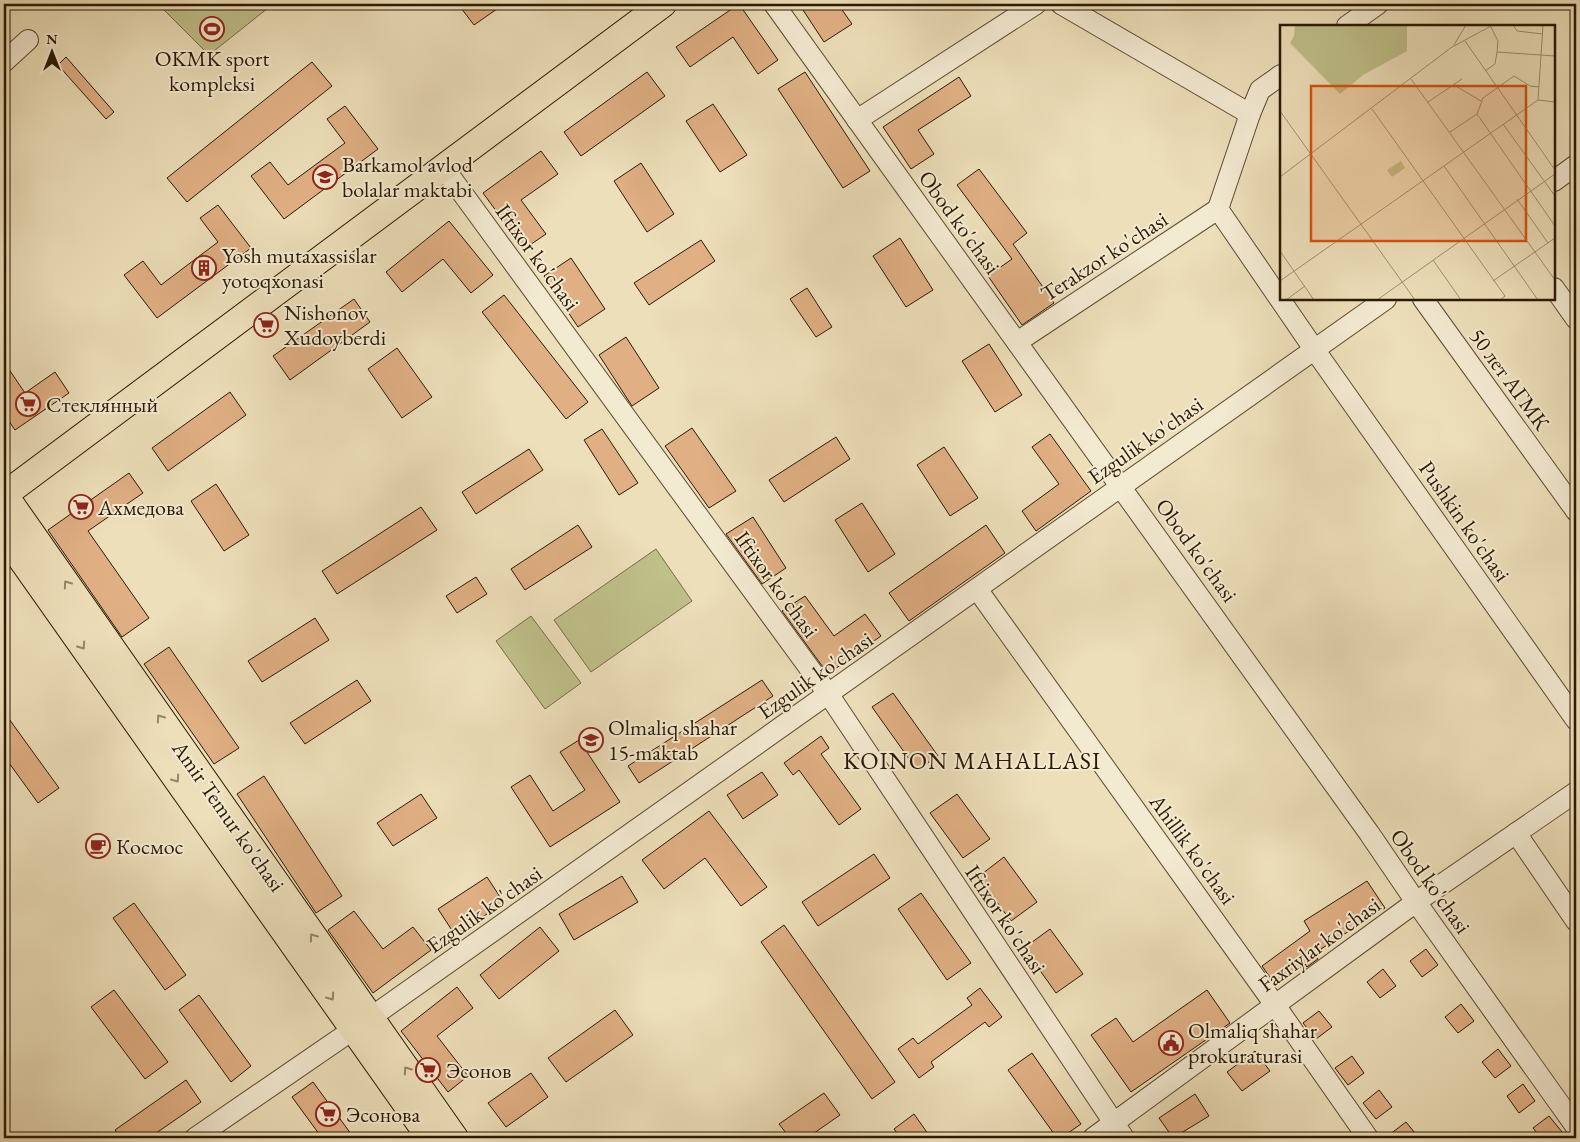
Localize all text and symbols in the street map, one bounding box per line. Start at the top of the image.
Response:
sports icon: OKMK sport kompleksi [199,16,225,42]
inset map [1280,25,1555,300]
north arrow [28,28,78,78]
text: N [46,30,58,48]
place label: OKMK sport kompleksi [155,44,269,98]
place label: Barkamol avlod bolalar maktabi [342,150,474,204]
school or university icon: Barkamol avlod bolalar maktabi [312,164,338,190]
street label: Obod ko'chasi [912,165,1007,280]
street label: Iftixor ko'chasi [489,198,586,317]
street label: Terakzor ko'chasi [1035,205,1173,308]
place label: Yosh mutaxassislar yotoqxonasi [222,241,377,295]
building icon: Yosh mutaxassislar yotoqxonasi [191,255,217,281]
place label: Nishonov Xudoyberdi [283,298,386,352]
supermarket icon: Nishonov Xudoyberdi [253,312,279,338]
street label: 50 лет АГМК [1463,323,1557,436]
place label: Стеклянный [46,390,159,419]
street label: Ezgulik ko'chasi [1082,390,1209,491]
supermarket icon: Стеклянный [15,391,41,417]
street label: Pushkin ko'chasi [1412,455,1517,587]
place label: Ахмедова [97,493,184,522]
street label: Obod ko'chasi [1149,493,1244,608]
supermarket icon: Ахмедова [68,494,94,520]
street label: Iftixor ko'chasi [728,525,825,644]
one-way arrow [64,581,73,590]
street label: Ezgulik ko'chasi [752,625,879,726]
one-way arrow [76,641,86,650]
place label: Olmaliq shahar 15-maktab [608,713,738,767]
one-way arrow [157,714,166,723]
school or university icon: Olmaliq shahar 15-maktab [578,727,604,753]
street label: Amir Temur ko'chasi [165,734,292,898]
district label: KOINON MAHALLASI [843,745,1101,776]
one-way arrow [170,773,179,783]
street label: Ahillik ko'chasi [1142,787,1242,910]
street label: Obod ko'chasi [1384,823,1477,939]
place label: Космос [116,832,184,861]
cafe icon: Космос [85,833,111,859]
street label: Ezgulik ko'chasi [421,859,548,960]
street label: Iftixor ko'chasi [958,859,1053,979]
street label: Faxriylar ko'chasi [1252,890,1386,999]
one-way arrow [310,933,319,943]
one-way arrow [325,992,334,1001]
place label: Olmaliq shahar prokuraturasi [1188,1016,1318,1070]
public building icon: Olmaliq shahar prokuraturasi [1158,1030,1184,1056]
place label: Эсонов [446,1056,511,1085]
supermarket icon: Эсонов [415,1057,441,1083]
one-way arrow [404,1066,413,1076]
place label: Эсонова [346,1100,420,1129]
supermarket icon: Эсонова [315,1101,341,1127]

